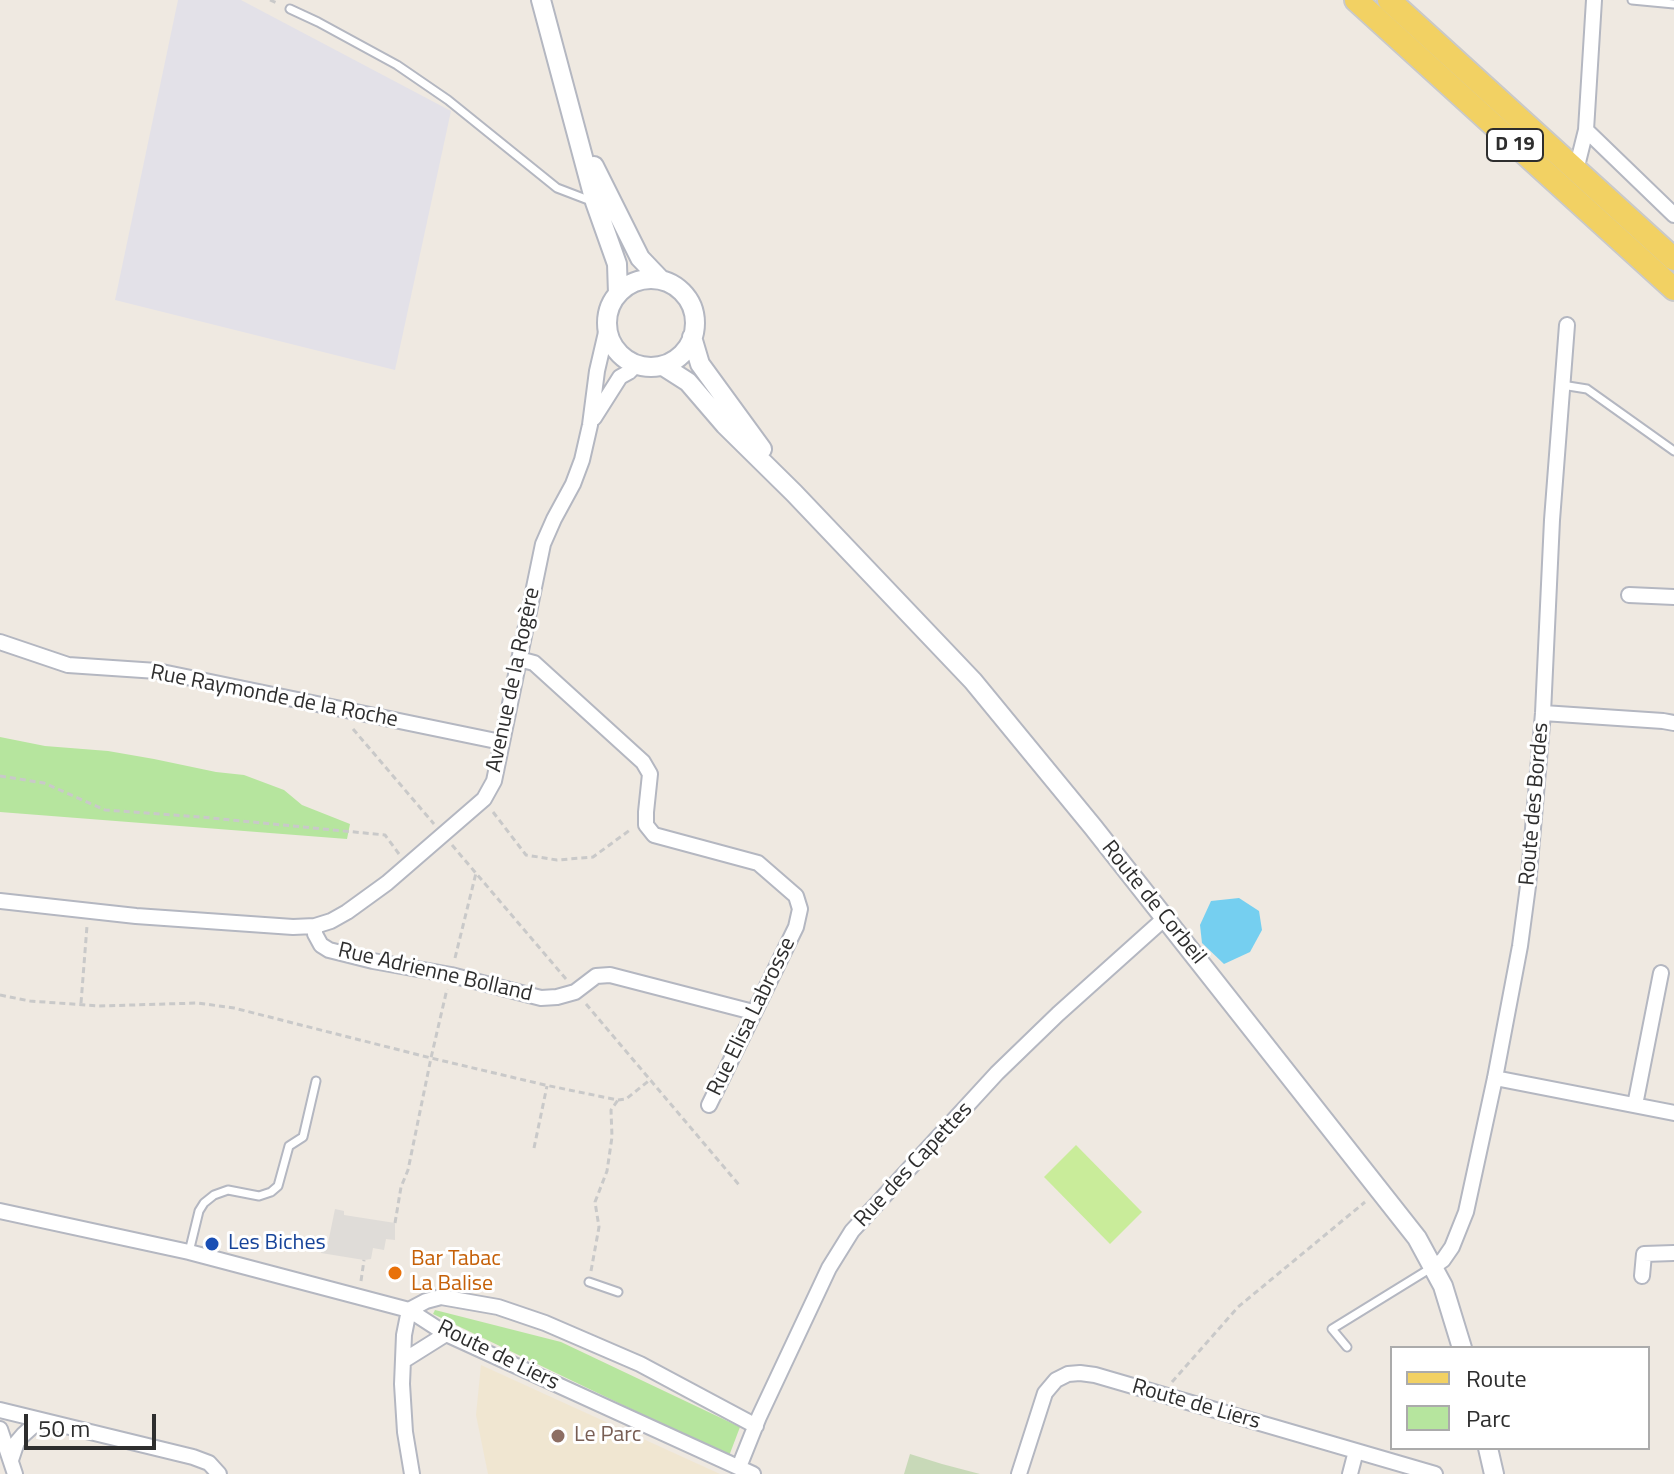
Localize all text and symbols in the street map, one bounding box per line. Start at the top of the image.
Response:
road number: D 19 [1487,129,1543,161]
street label: Avenue de la Rogère [482,585,546,775]
street label: Rue Raymonde de la Roche [148,660,400,734]
street label: Route des Bordes [1515,721,1555,887]
street label: Route de Corbeil [1095,836,1211,970]
street label: Rue Elisa Labrosse [702,933,802,1101]
street label: Rue Adrienne Bolland [335,938,535,1008]
street label: Rue des Capettes [849,1097,979,1233]
place label: Les Biches [228,1231,326,1257]
marker: Les Biches [203,1235,221,1253]
place label: Bar Tabac La Balise [411,1247,501,1298]
marker: Bar Tabac La Balise [386,1264,404,1282]
street label: Route de Liers [433,1315,563,1397]
legend [1390,1346,1650,1450]
text: Route [1466,1360,1527,1396]
street label: Route de Liers [1129,1374,1263,1436]
scale bar [28,1398,160,1448]
text: Parc [1466,1400,1511,1436]
text: 50 m [38,1410,90,1446]
place label: Le Parc [574,1423,641,1449]
marker: Le Parc [549,1427,567,1445]

